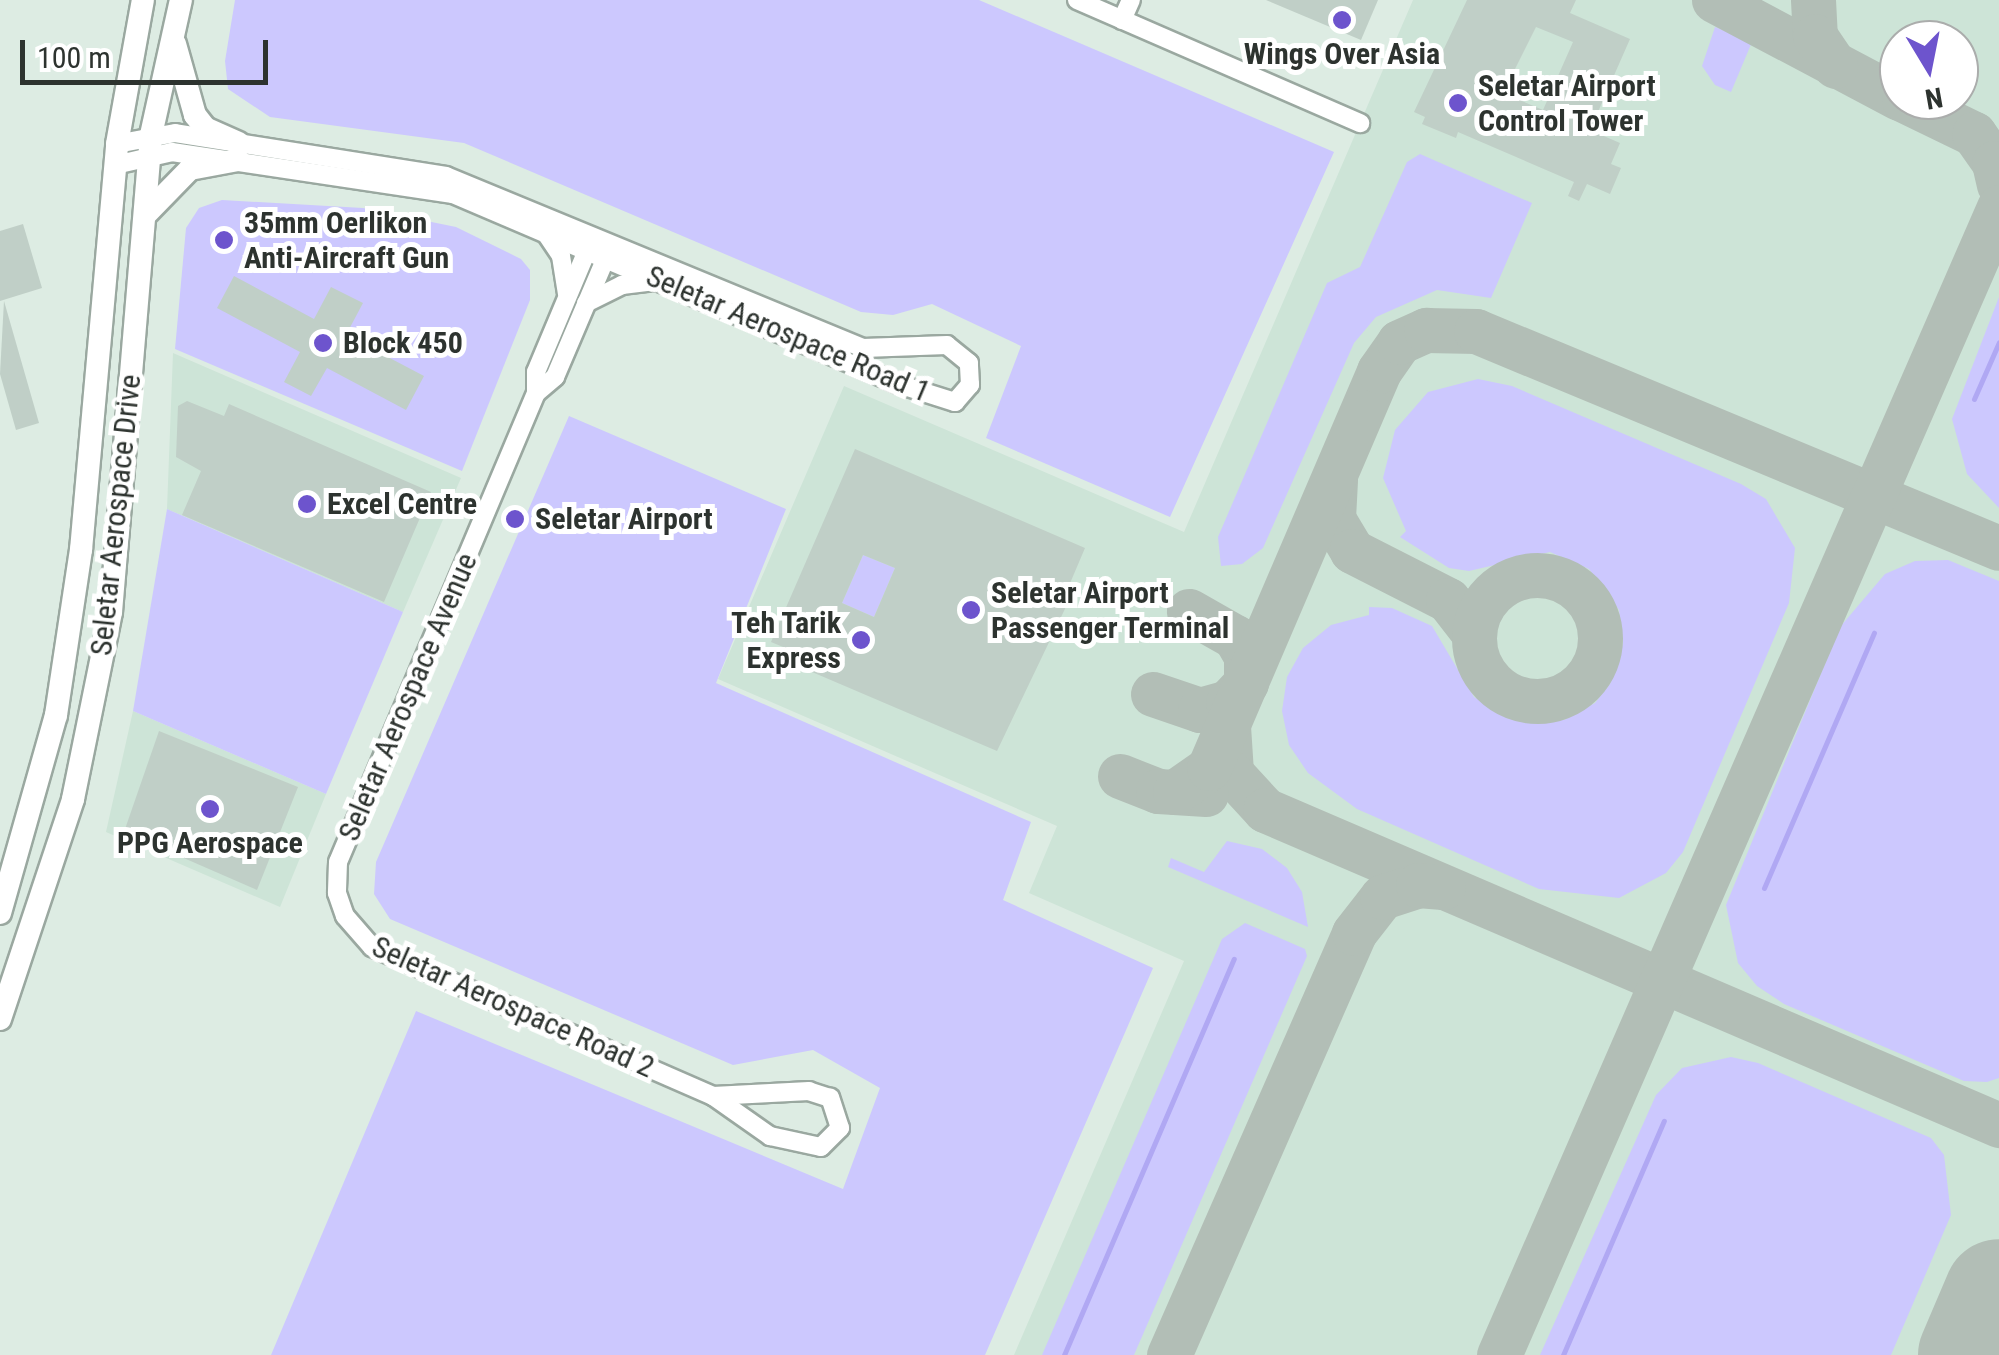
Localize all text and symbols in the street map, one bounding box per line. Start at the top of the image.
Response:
marker: Wings Over Asia [1331,9,1353,31]
scale bar [25,20,272,82]
north arrow [1879,20,1979,120]
place label: Wings Over Asia [1244,36,1440,72]
text: 100 m [37,40,111,75]
place label: Seletar Airport Control Tower [1478,68,1656,138]
text: N [1923,80,1945,116]
marker: Seletar Airport Control Tower [1447,92,1469,114]
place label: 35mm Oerlikon Anti-Aircraft Gun [244,205,449,276]
marker: 35mm Oerlikon Anti-Aircraft Gun [213,229,235,251]
street label: Seletar Aerospace Road 1 [641,258,935,410]
place label: Block 450 [343,325,463,361]
marker: Block 450 [312,332,334,354]
street label: Seletar Aerospace Drive [83,373,149,657]
place label: Excel Centre [327,486,477,522]
marker: Excel Centre [296,493,318,515]
place label: Seletar Airport [535,501,713,537]
marker: Seletar Airport [504,508,526,530]
street label: Seletar Aerospace Avenue [331,548,485,846]
place label: Seletar Airport Passenger Terminal [991,575,1230,646]
marker: Seletar Airport Passenger Terminal [960,599,982,621]
place label: Teh Tarik Express [730,605,841,676]
marker: Teh Tarik Express [850,629,872,651]
marker: PPG Aerospace [199,798,221,820]
place label: PPG Aerospace [117,825,303,861]
street label: Seletar Aerospace Road 2 [367,929,659,1085]

